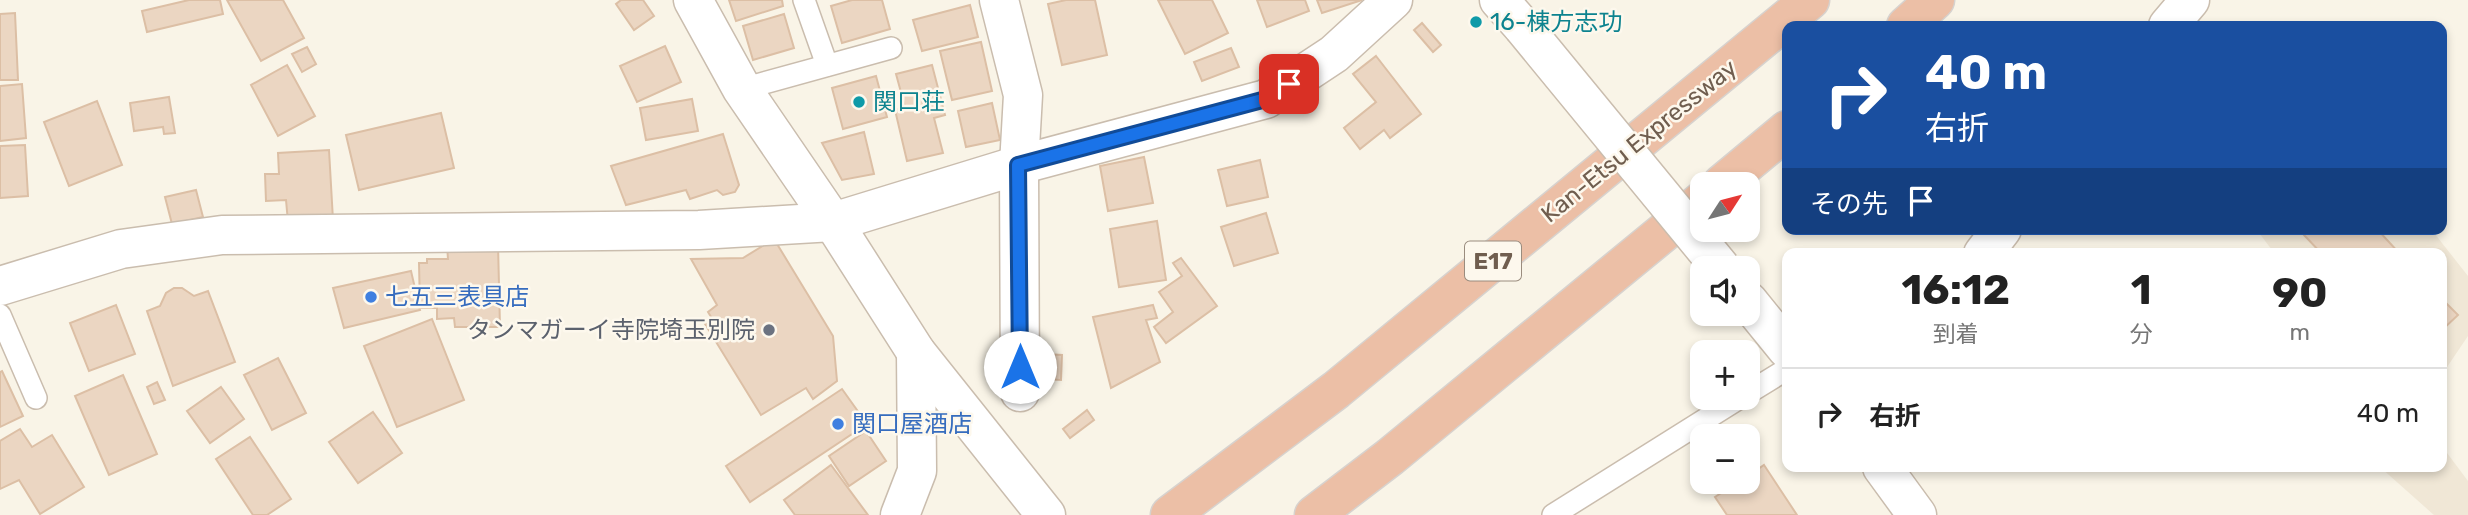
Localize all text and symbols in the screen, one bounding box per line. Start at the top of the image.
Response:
place label: 16-棟方志功 [1490,8,1622,36]
marker: 16-棟方志功 [1468,14,1484,30]
text: 40 m [1925,43,2047,101]
icon: right [1810,49,1901,140]
pin [1259,54,1319,114]
street label: Kan-Etsu Expressway [1536,54,1742,228]
icon: arrive [1270,65,1308,103]
place label: 関口荘 [873,88,945,116]
marker: 関口荘 [851,94,867,110]
text: 右折 [1925,109,1989,147]
north arrow [1690,172,1760,242]
map controls [1690,172,1760,494]
icon: arrive [1902,182,1940,220]
text: その先 [1810,189,1888,220]
road number: E17 [1465,242,1521,280]
button: sound [1690,256,1760,326]
text: 16:12 [1901,265,2010,315]
text: 1 [2131,265,2152,315]
text: 90 [2272,268,2328,318]
place label: 七五三表具店 [385,283,529,311]
marker: 七五三表具店 [363,289,379,305]
place label: タンマガーイ寺院埼玉別院 [467,316,755,344]
text: m [2290,318,2310,346]
text: 到着 [1933,320,1979,348]
text: 分 [2130,320,2153,348]
marker: タンマガーイ寺院埼玉別院 [761,322,777,338]
position arrow [983,330,1057,404]
button: + [1690,340,1760,410]
icon: right [1810,395,1848,433]
text: 40 m [2357,398,2419,429]
text: 右折 [1869,401,1921,432]
place label: 関口屋酒店 [852,410,972,438]
marker: 関口屋酒店 [830,416,846,432]
button: − [1690,424,1760,494]

